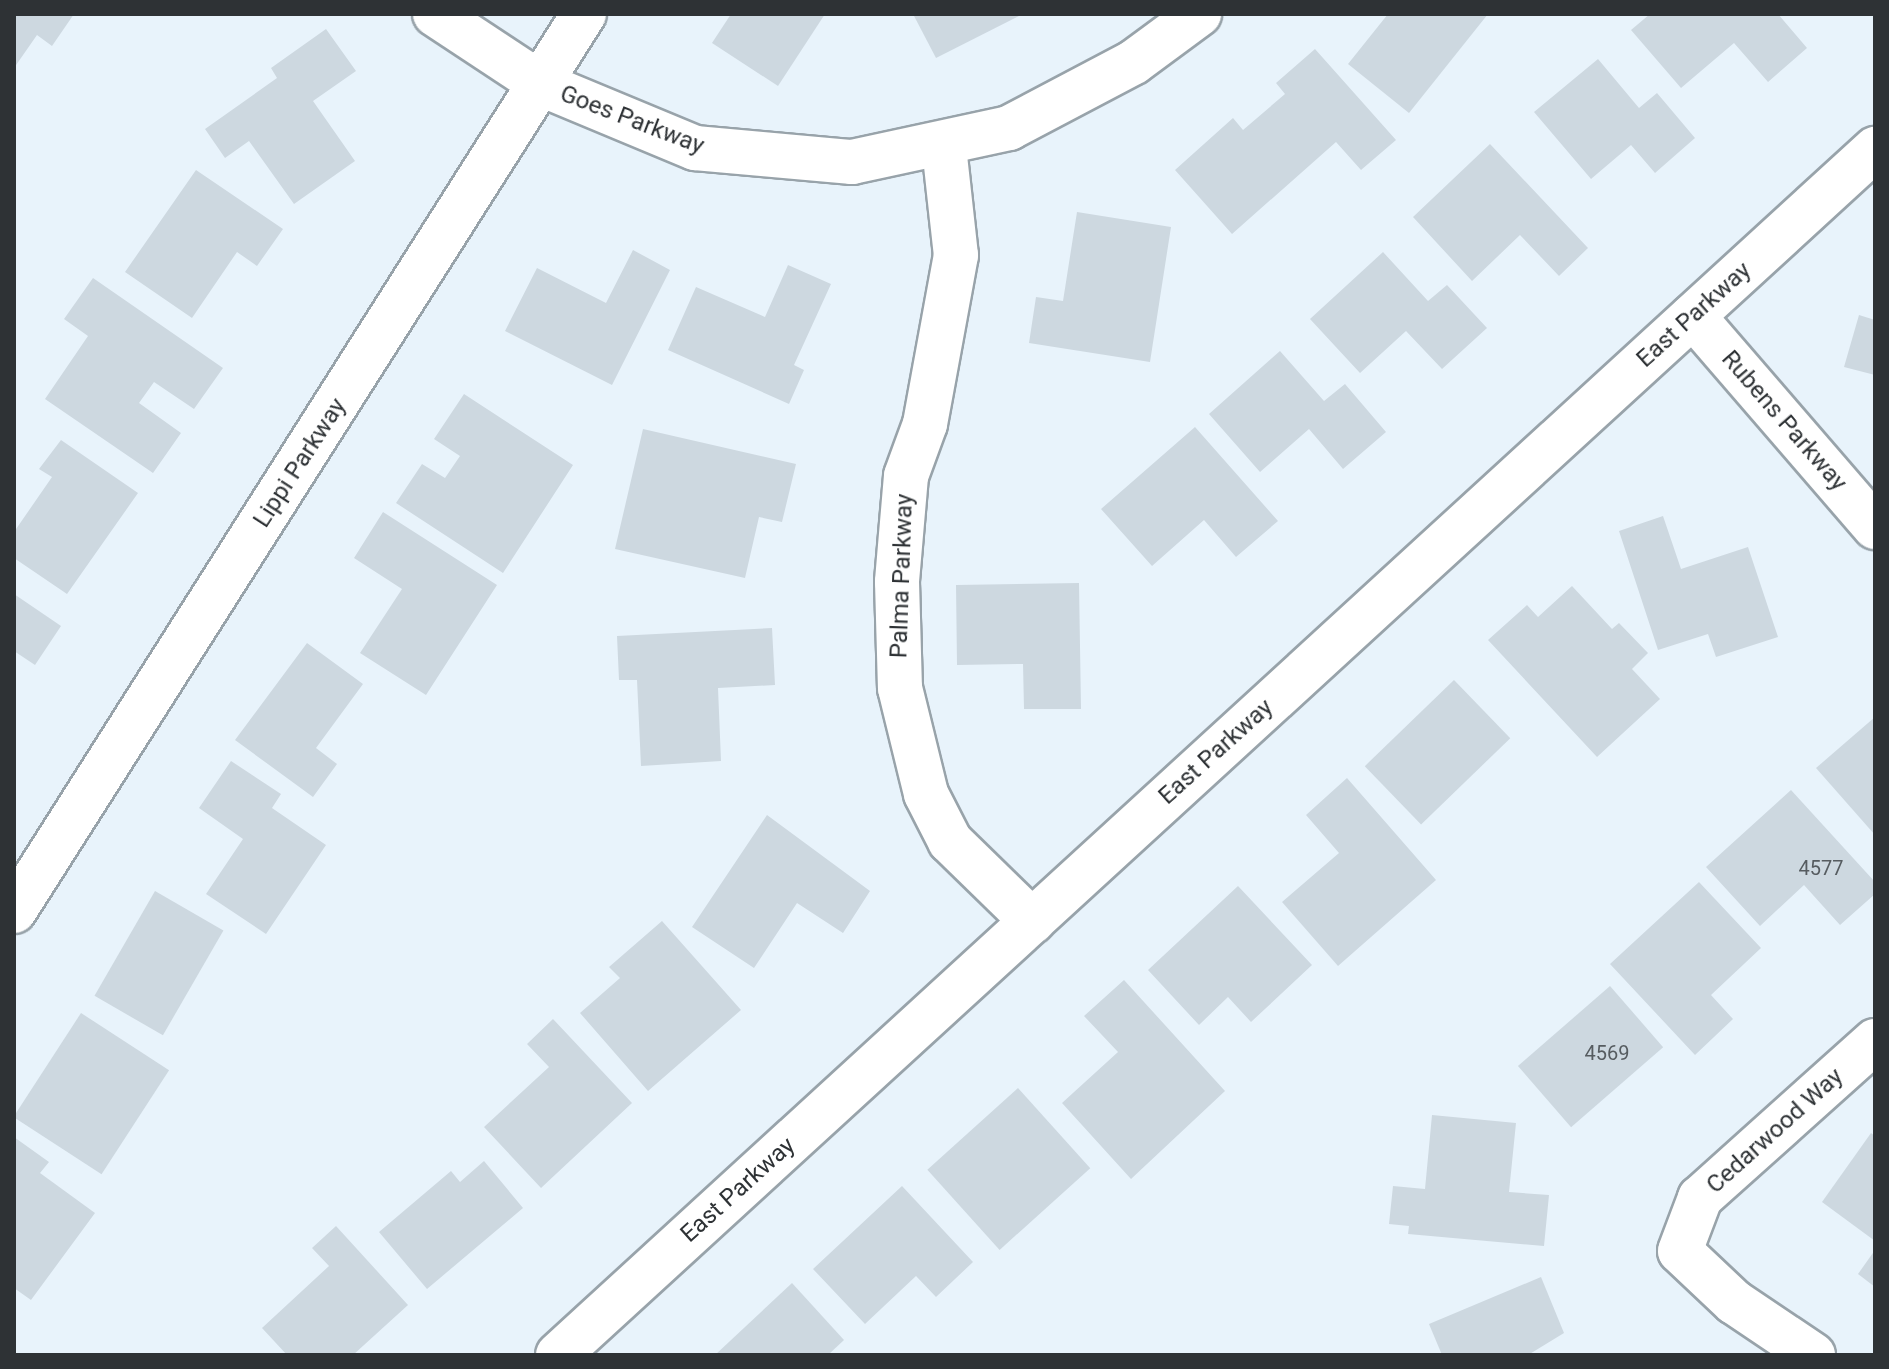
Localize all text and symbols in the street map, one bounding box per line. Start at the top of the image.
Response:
street label: Goes Parkway [556,79,708,161]
street label: East Parkway [1631,256,1757,374]
street label: Rubens Parkway [1715,345,1853,497]
street label: Lippi Parkway [248,393,352,533]
street label: Palma Parkway [885,493,919,659]
street label: East Parkway [1153,693,1279,811]
house number: 4577 [1799,856,1843,880]
house number: 4569 [1585,1041,1629,1065]
street label: Cedarwood Way [1701,1062,1849,1200]
street label: East Parkway [675,1131,801,1249]

